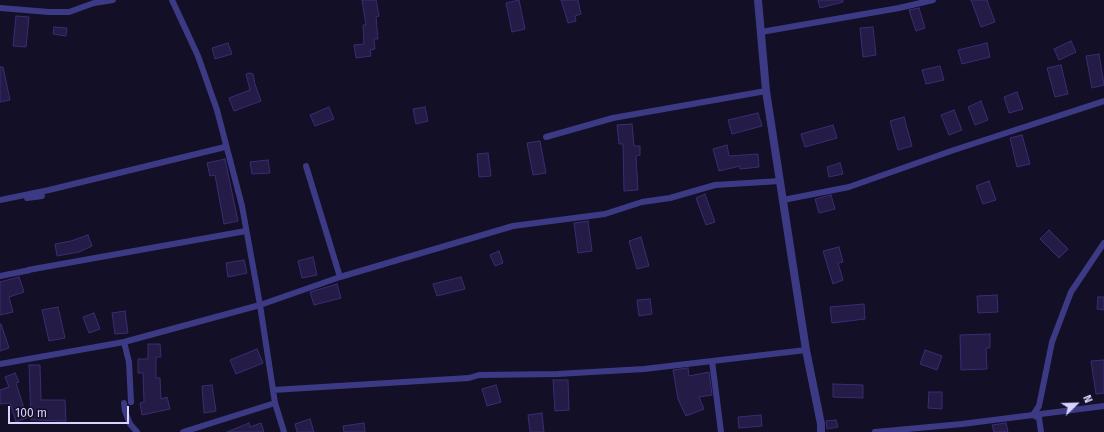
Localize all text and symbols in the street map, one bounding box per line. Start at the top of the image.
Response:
north arrow [1056,384,1096,424]
text: N [1080,393,1095,405]
scale bar [10,398,131,424]
text: 100 m [15,406,47,420]

